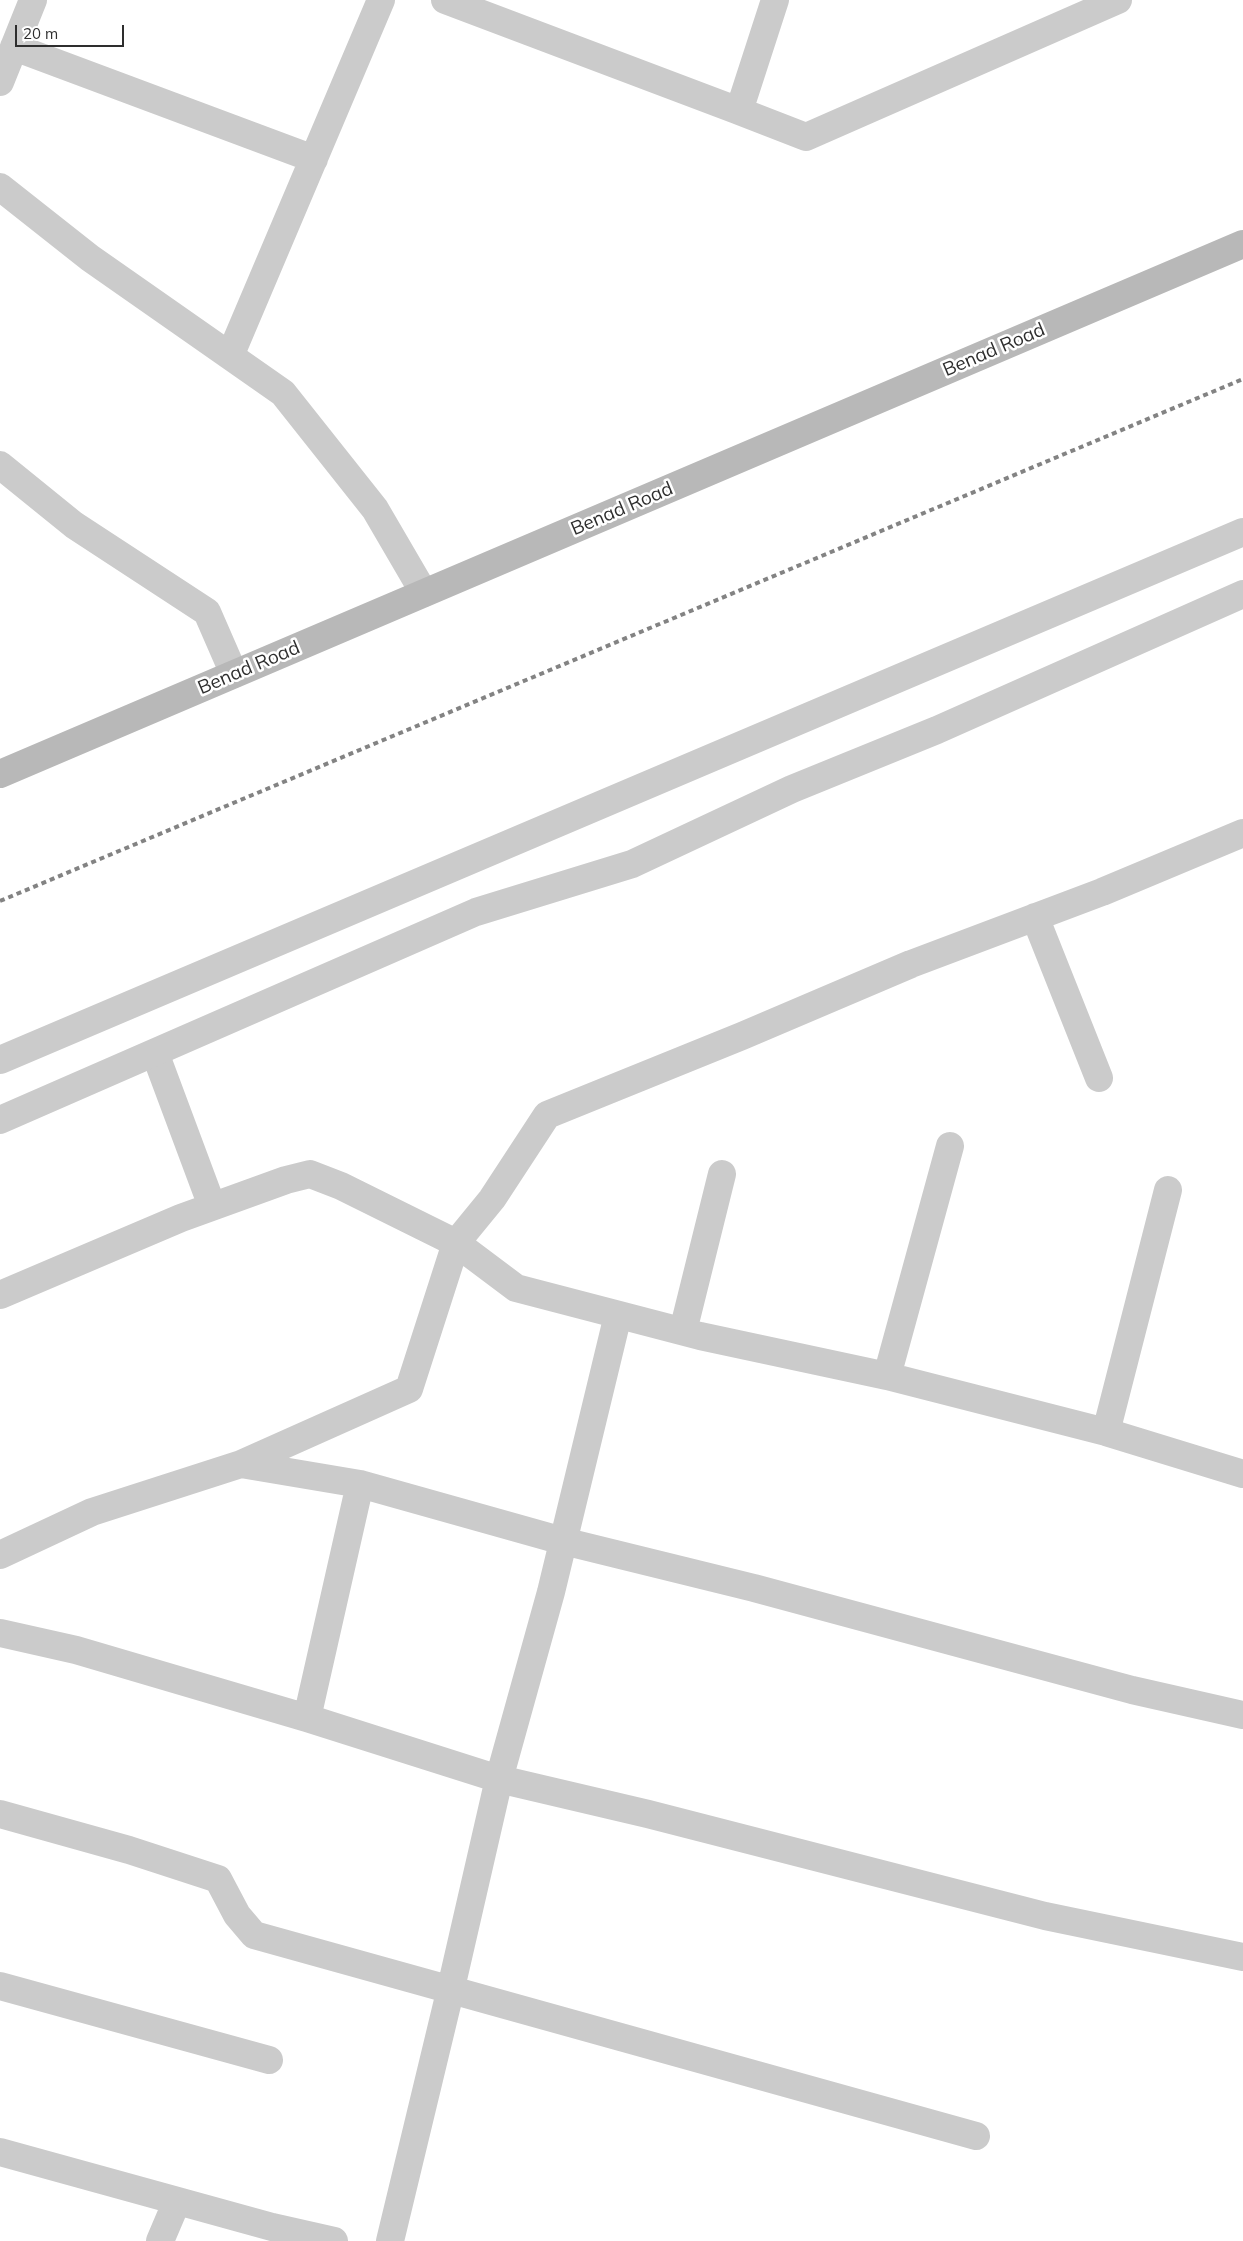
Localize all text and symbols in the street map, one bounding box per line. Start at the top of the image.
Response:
scale bar [18,15,126,47]
text: 20 m [23,24,58,43]
street label: Benad Road [940,318,1048,382]
street label: Benad Road [568,477,676,541]
street label: Benad Road [195,636,303,700]

